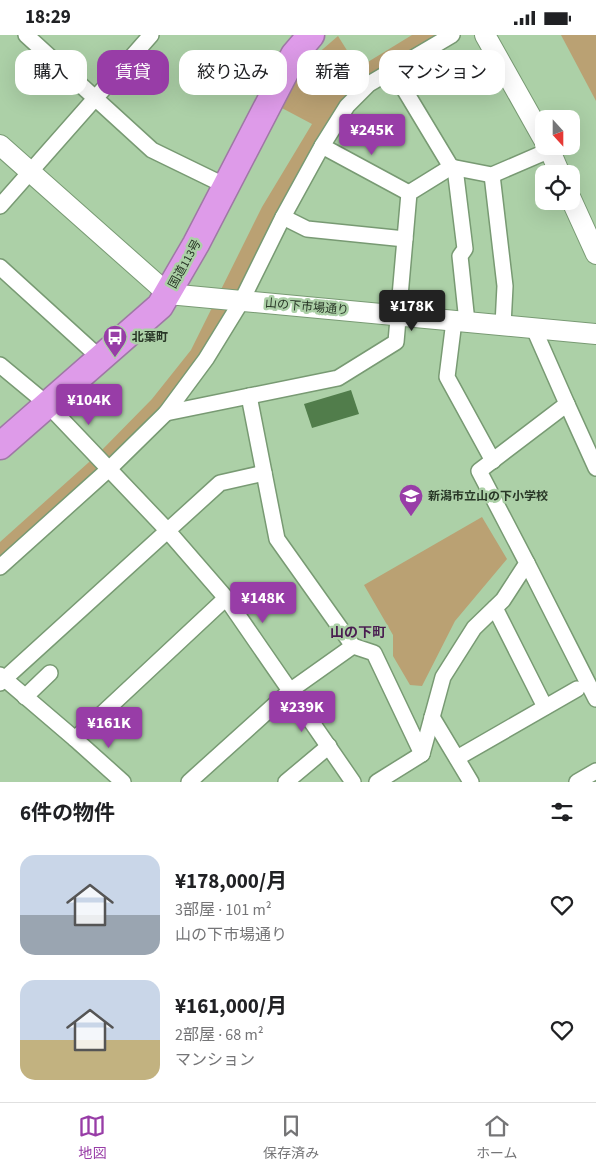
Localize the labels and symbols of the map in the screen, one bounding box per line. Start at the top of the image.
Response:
north arrow [535,110,580,155]
pin: ¥245K [337,113,407,156]
street label: 国道113号 [164,236,206,292]
pin: ¥178K [377,289,447,332]
street label: 山の下市場通り [264,295,350,319]
bus stop icon: 北葉町 [102,324,128,358]
place label: 北葉町 [132,329,168,346]
pin: ¥104K [54,383,124,426]
school or university icon: 新潟市立山の下小学校 [398,483,424,517]
place label: 新潟市立山の下小学校 [428,488,548,505]
pin: ¥148K [228,581,298,624]
district label: 山の下町 [330,623,386,643]
pin: ¥239K [267,691,337,733]
pin: ¥161K [74,707,144,749]

